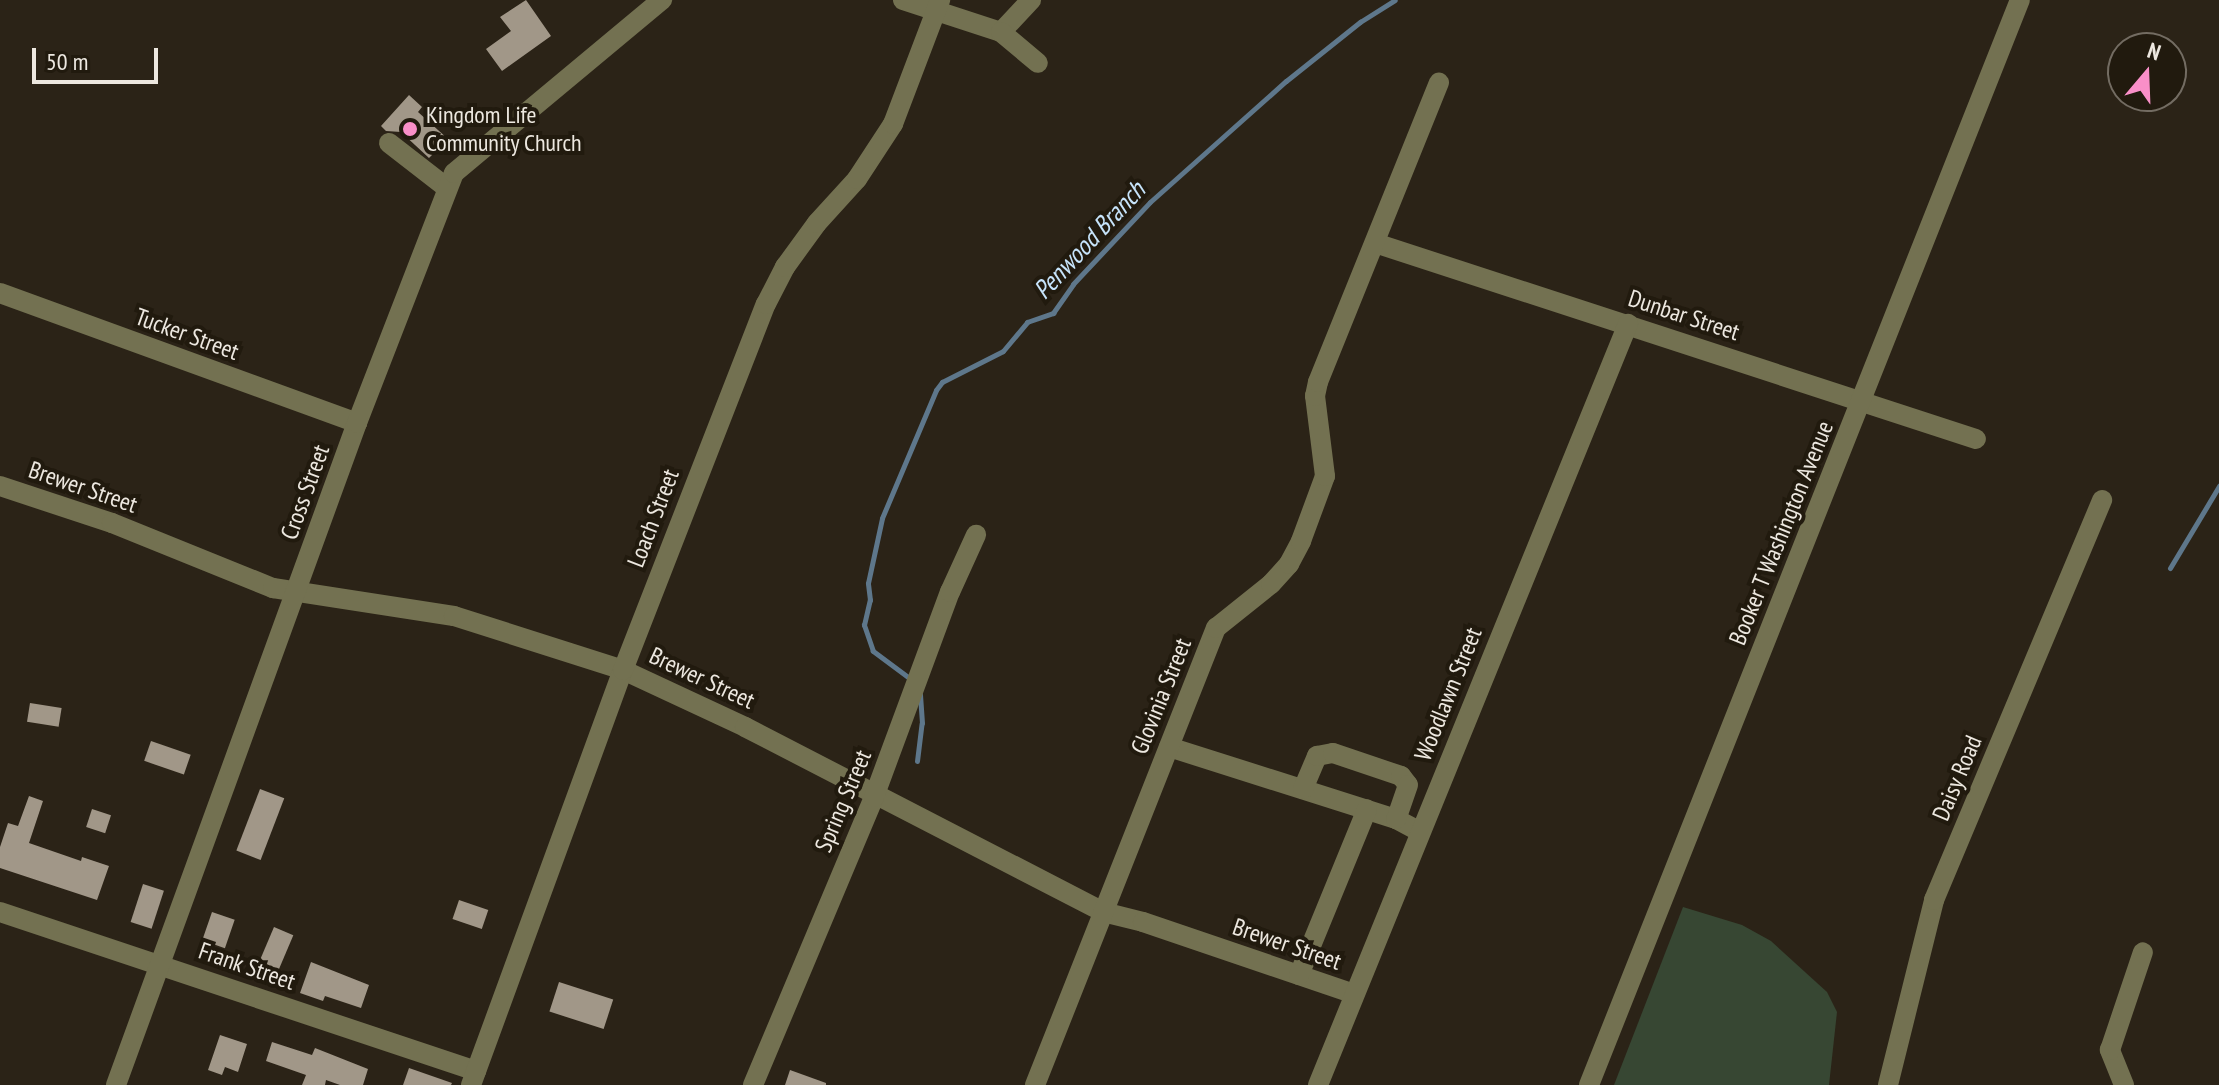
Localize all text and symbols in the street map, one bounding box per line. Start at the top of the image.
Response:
scale bar [36,32,162,82]
north arrow [2107,32,2187,112]
text: N [2144,36,2164,66]
text: 50 m [46,46,88,77]
place label: Kingdom Life Community Church [426,101,582,157]
marker: Kingdom Life Community Church [401,120,419,138]
water label: Penwood Branch [1027,175,1151,305]
street label: Dunbar Street [1625,284,1743,346]
street label: Tucker Street [131,302,243,366]
street label: Booker T Washington Avenue [1722,416,1840,650]
street label: Cross Street [275,441,335,543]
street label: Brewer Street [25,455,141,519]
street label: Loach Street [621,465,685,571]
street label: Woodlawn Street [1408,623,1488,765]
street label: Glovinia Street [1125,634,1197,758]
street label: Brewer Street [645,641,759,715]
street label: Daisy Road [1926,731,1988,825]
street label: Spring Street [809,746,877,856]
street label: Brewer Street [1229,912,1345,976]
street label: Frank Street [195,936,299,996]

